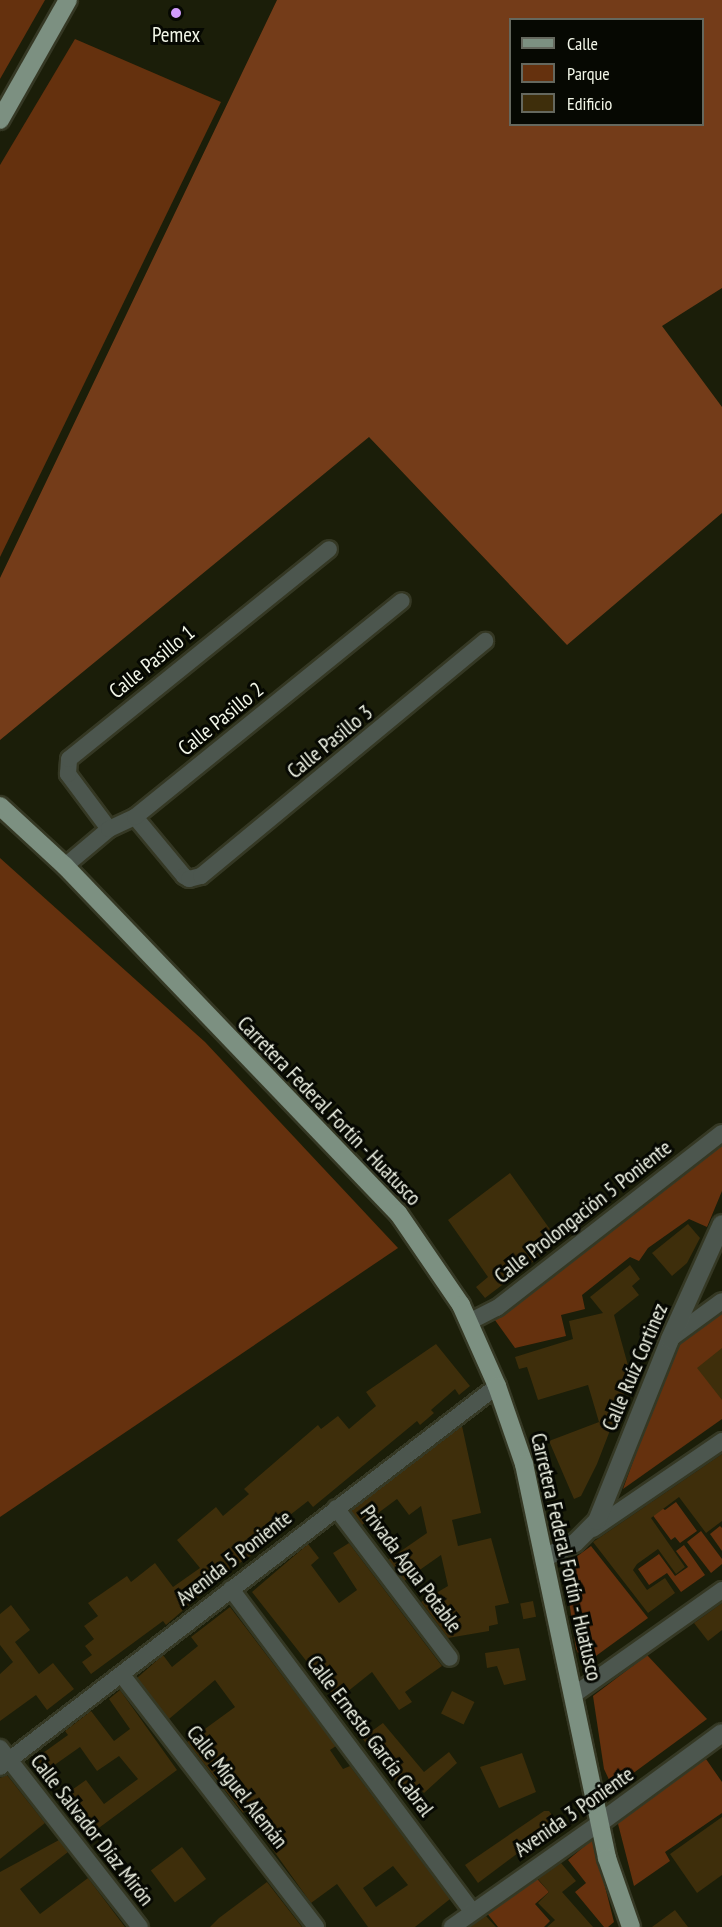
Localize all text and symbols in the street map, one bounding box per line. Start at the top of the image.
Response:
marker: Pemex [169,6,183,20]
legend [509,18,704,126]
place label: Pemex [152,22,200,48]
text: Calle [567,32,598,55]
text: Parque [567,62,610,85]
text: Edificio [567,92,612,115]
street label: Calle Pasillo 1 [104,620,200,704]
street label: Calle Pasillo 2 [173,677,269,761]
street label: Calle Pasillo 3 [282,700,378,784]
street label: Carretera Federal Fortín - Huatusco [231,1011,427,1211]
street label: Calle Prolongación 5 Poniente [490,1135,676,1289]
street label: Calle Ruíz Cortinez [597,1299,673,1435]
street label: Carretera Federal Fortín - Huatusco [525,1430,607,1684]
street label: Privada Agua Potable [355,1500,467,1638]
street label: Avenida 5 Poniente [171,1505,297,1611]
street label: Calle Ernesto García Cabral [301,1651,439,1821]
street label: Calle Miguel Alemán [181,1720,293,1854]
street label: Calle Salvador Díaz Mirón [25,1749,159,1911]
street label: Avenida 3 Poniente [510,1762,638,1862]

